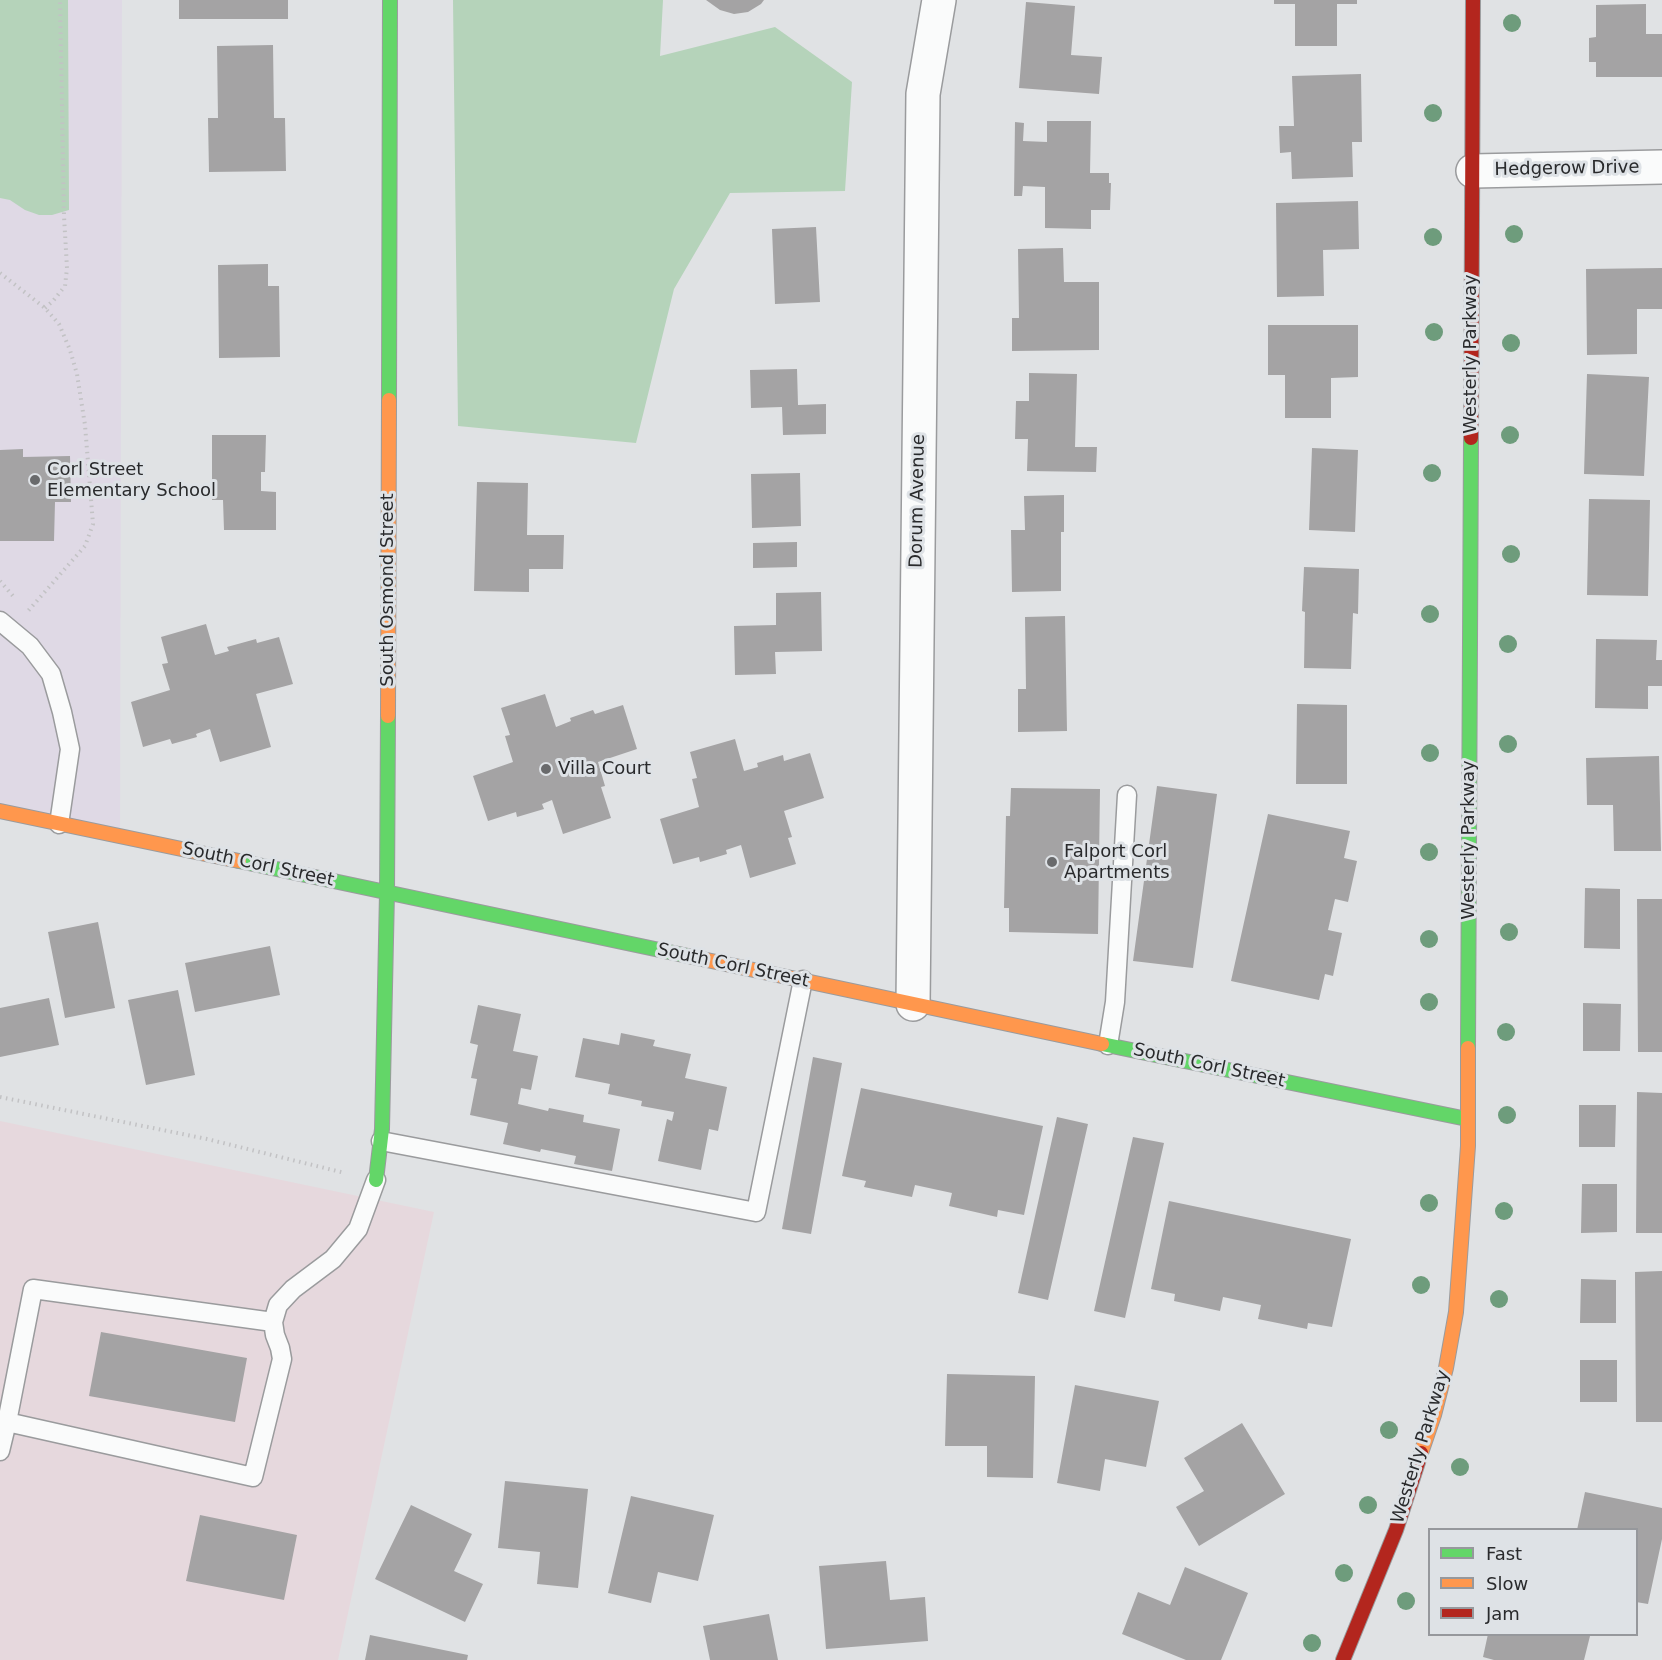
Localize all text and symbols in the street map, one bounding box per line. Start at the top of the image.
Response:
street label: Hedgerow Drive [1494,157,1640,181]
street label: Westerly Parkway [1460,274,1482,434]
street label: Dorum Avenue [906,434,930,568]
place label: Corl Street Elementary School [47,459,216,502]
marker: Corl Street Elementary School [28,473,42,487]
street label: South Osmond Street [377,493,399,687]
place label: Villa Court [558,758,651,780]
street label: Westerly Parkway [1458,760,1480,920]
marker: Villa Court [539,762,553,776]
street label: South Corl Street [180,838,336,892]
place label: Falport Corl Apartments [1064,841,1170,884]
marker: Falport Corl Apartments [1045,855,1059,869]
street label: South Corl Street [655,939,811,993]
street label: South Corl Street [1131,1039,1287,1093]
street label: Westerly Parkway [1387,1368,1455,1526]
legend [1428,1528,1638,1636]
text: Fast [1486,1543,1522,1564]
text: Slow [1486,1573,1528,1594]
text: Jam [1486,1603,1520,1624]

